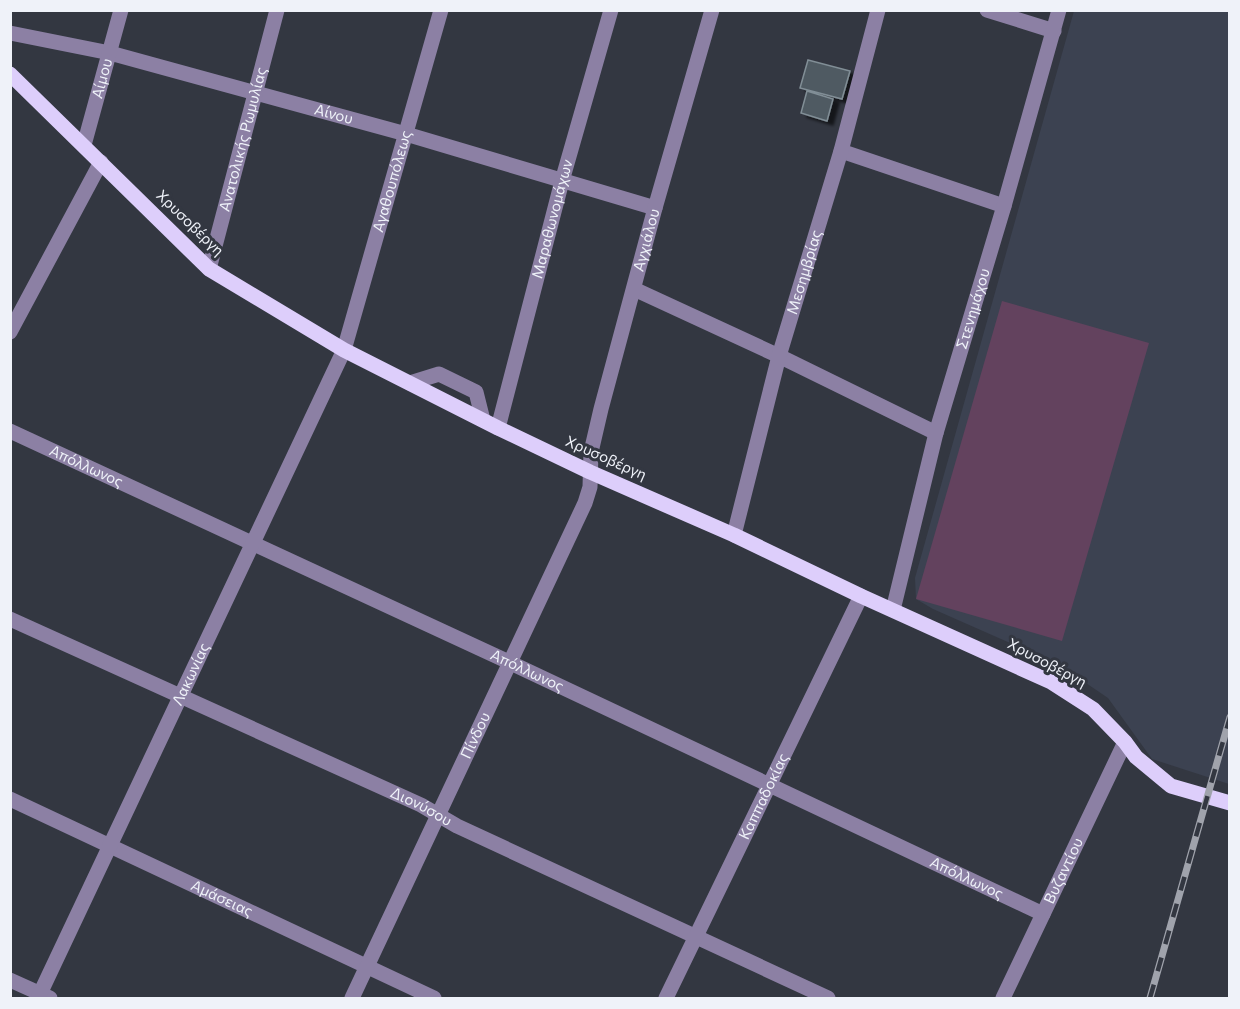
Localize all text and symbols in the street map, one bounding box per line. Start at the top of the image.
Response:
street label: Αίμου [87,56,115,100]
street label: Ανατολικής Ρωμυλίας [215,65,270,213]
street label: Αίνου [313,99,355,127]
street label: Αγαθουπόλεως [368,128,414,234]
street label: Μαραθωνομάχων [527,157,576,280]
street label: Χρυσοβέργη [153,186,228,259]
street label: Αγχιάλου [628,206,662,273]
street label: Μεσημβρίας [782,228,825,316]
street label: Στενημάχου [952,266,993,351]
street label: Χρυσοβέργη [563,431,650,483]
street label: Απόλλωνος [47,441,126,490]
street label: Χρυσοβέργη [1005,634,1090,690]
street label: Λακωνίας [167,640,212,708]
street label: Απόλλωνος [488,645,567,695]
street label: Πίνδου [456,709,493,761]
street label: Καππαδοκίας [734,750,791,842]
street label: Διονύσου [388,782,456,829]
street label: Βυζαντίου [1039,834,1086,906]
street label: Απόλλωνος [928,852,1007,902]
street label: Αμάσειας [189,875,256,920]

